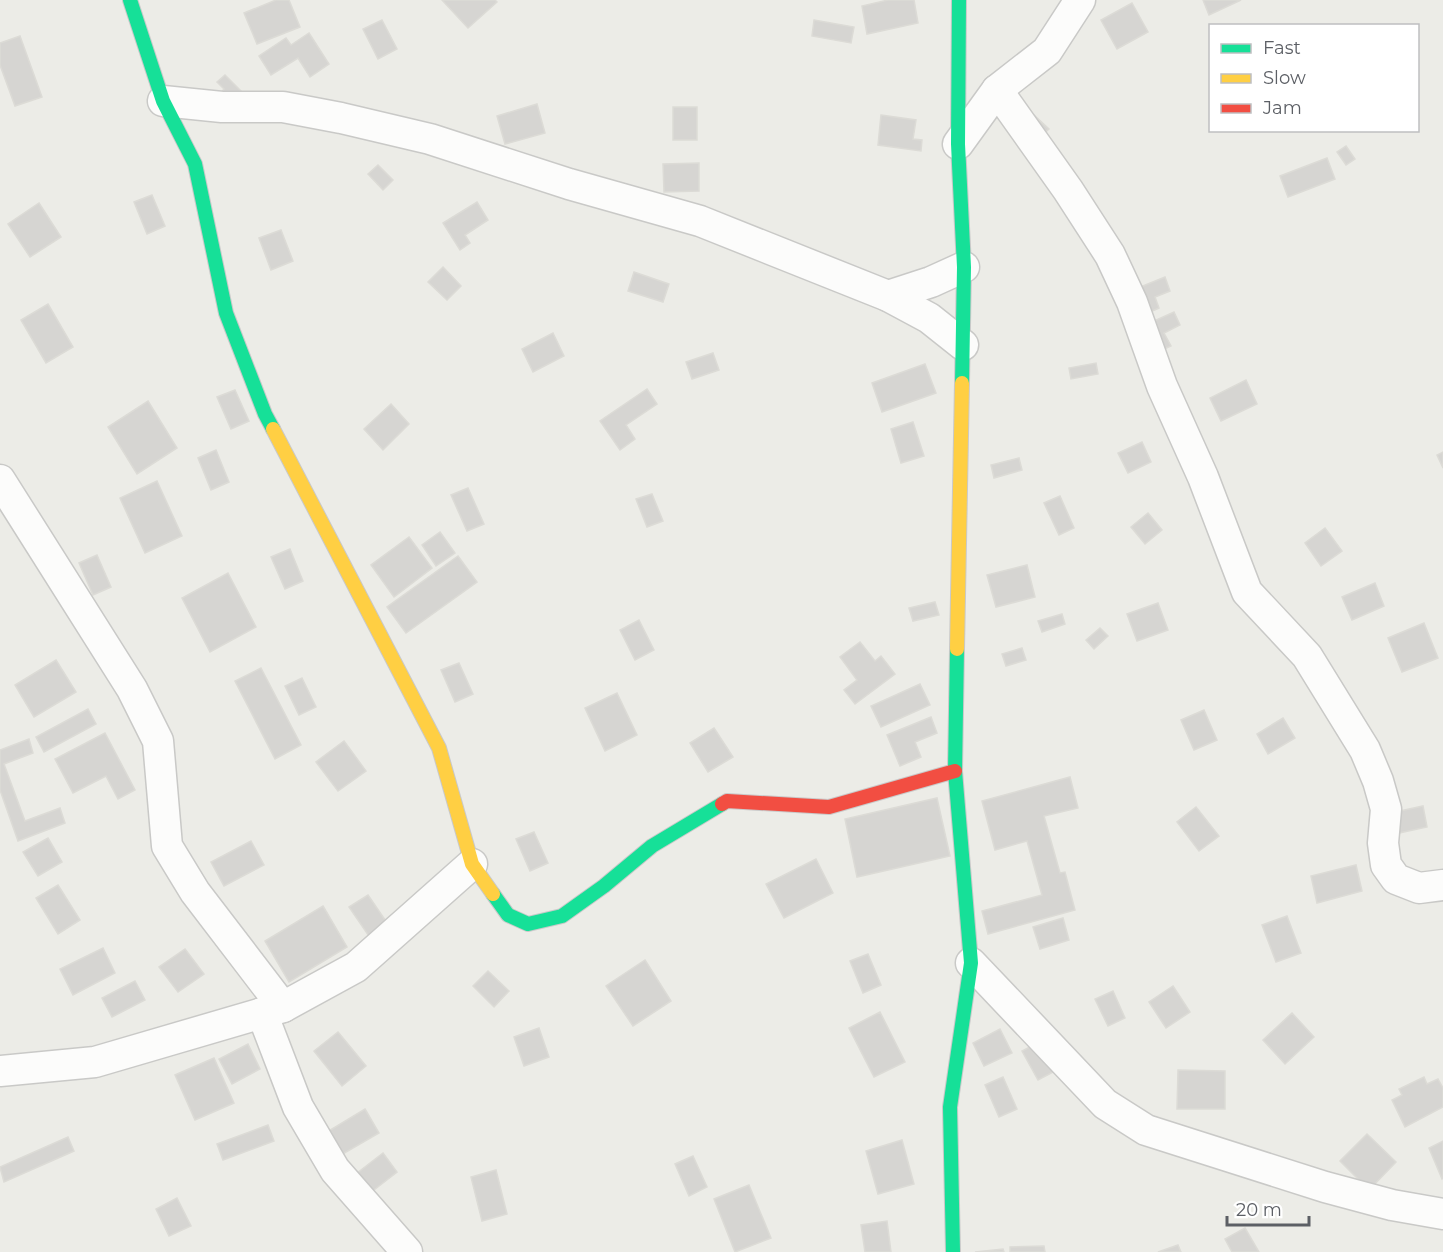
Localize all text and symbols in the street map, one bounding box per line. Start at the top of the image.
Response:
legend [1209,24,1419,132]
text: Fast [1263,37,1301,59]
text: Slow [1263,67,1306,89]
text: Jam [1262,97,1302,119]
scale bar [1227,1189,1310,1227]
text: 20 m [1236,1199,1282,1221]

